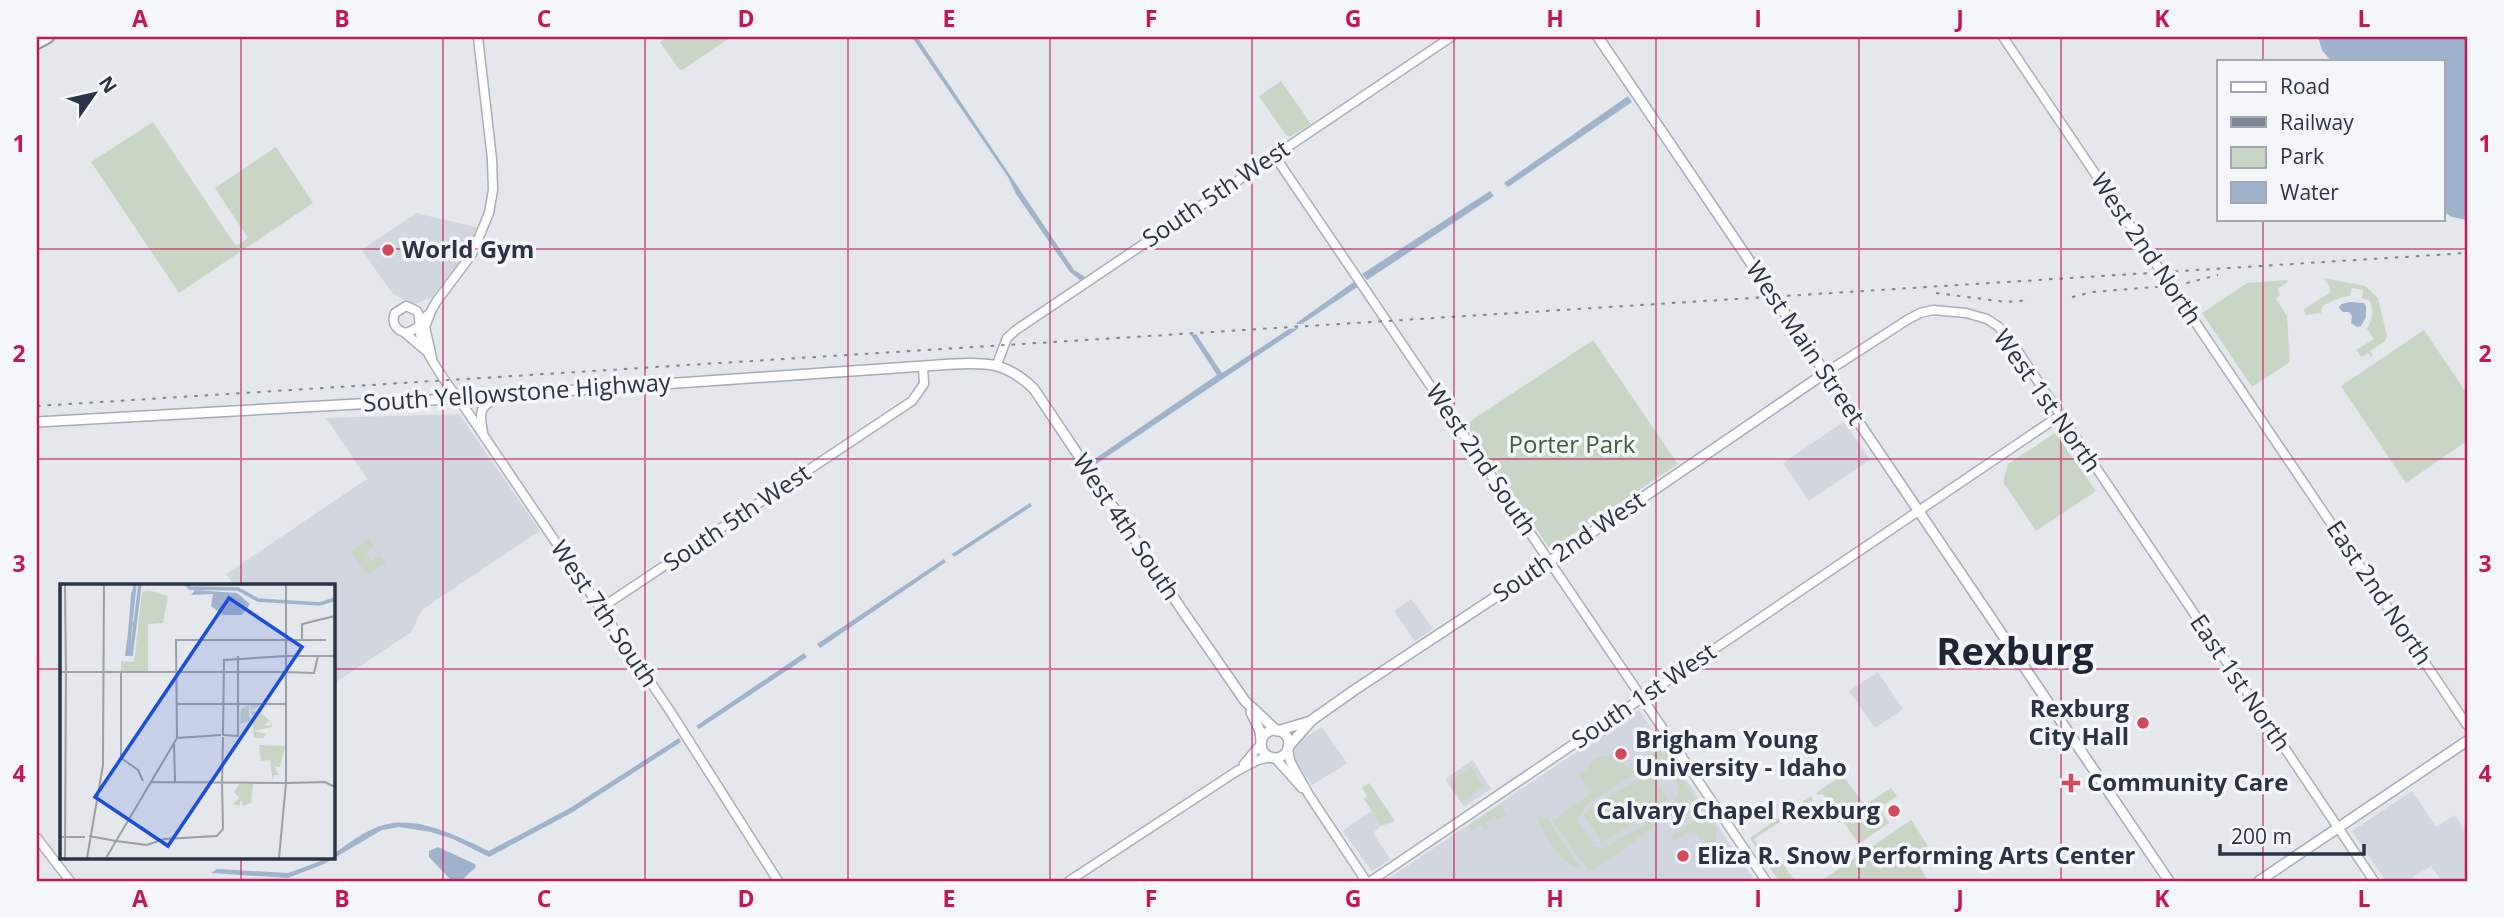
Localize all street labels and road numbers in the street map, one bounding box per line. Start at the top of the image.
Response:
street label: South 5th West [1135,131,1295,254]
street label: West 2nd North [2084,166,2210,331]
street label: West Main Street [1739,254,1873,430]
street label: West 1st North [1987,322,2110,478]
street label: South Yellowstone Highway [362,364,673,419]
street label: West 2nd South [1419,377,1545,542]
street label: West 4th South [1066,446,1189,606]
street label: South 5th West [656,455,816,578]
street label: South 2nd West [1486,483,1651,609]
street label: East 2nd North [2320,513,2441,671]
street label: West 7th South [544,533,667,693]
street label: East 1st North [2183,607,2299,757]
street label: South 1st West [1565,634,1722,755]

